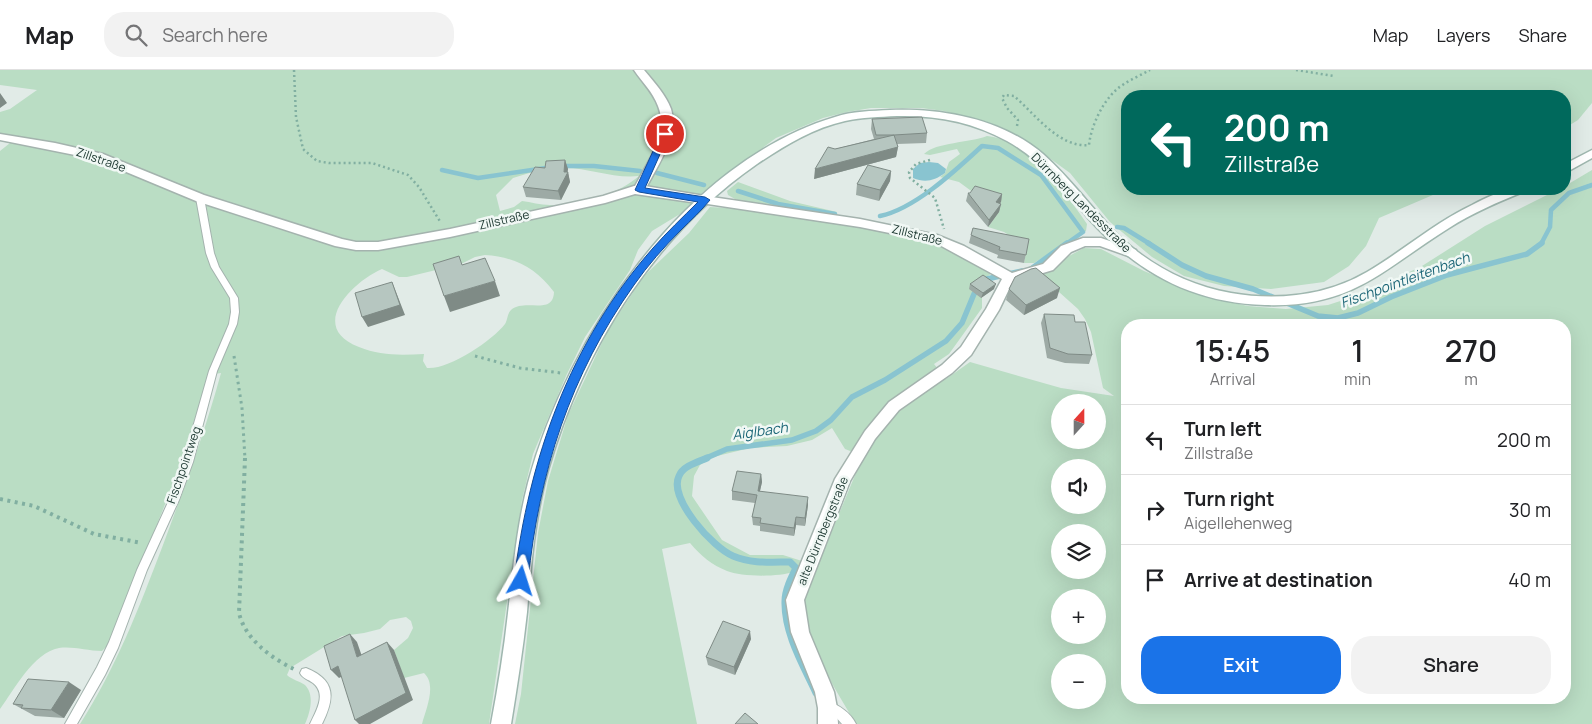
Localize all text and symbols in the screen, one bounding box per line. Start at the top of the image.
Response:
search box [104,12,454,57]
text: Map [25,18,74,51]
icon: search [122,21,150,49]
text: Search here [162,22,268,48]
text: Map [1373,23,1408,47]
text: Layers [1436,23,1490,47]
text: Share [1518,23,1567,47]
text: 200 m [1224,104,1329,152]
icon: left [1141,110,1206,175]
pin [644,113,686,155]
icon: arrive [651,120,679,148]
street label: Zillstraße [74,143,128,176]
street label: Dürrnberg Landesstraße [1028,149,1135,256]
text: Zillstraße [1224,149,1319,179]
street label: Zillstraße [477,205,531,234]
street label: Zillstraße [890,220,944,249]
water label: Fischpointleitenbach [1338,247,1473,312]
text: 15:45 [1195,330,1270,371]
text: 1 [1351,330,1364,371]
text: 270 [1445,330,1497,371]
text: Arrival [1210,368,1255,390]
text: min [1344,368,1371,390]
text: m [1464,368,1478,390]
north arrow [1051,394,1106,449]
map controls [1051,394,1106,709]
text: Turn left [1184,416,1262,442]
water label: Aiglbach [731,417,790,444]
street label: Fischpointweg [162,424,205,506]
icon: left [1141,426,1169,454]
text: 200 m [1497,427,1551,453]
text: Zillstraße [1184,442,1253,464]
button: sound [1051,459,1106,514]
street label: alte Dürrnbergstraße [793,474,852,588]
text: Turn right [1184,486,1274,512]
icon: right [1141,496,1169,524]
text: 30 m [1509,497,1551,523]
text: Aigellehenweg [1184,512,1292,534]
button: layers [1051,524,1106,579]
position arrow [494,554,546,606]
icon: arrive [1141,566,1169,594]
text: Arrive at destination [1184,567,1373,593]
text: 40 m [1508,567,1551,593]
button: + [1051,589,1106,644]
button: Exit [1141,636,1341,694]
button: Share [1351,636,1551,694]
button: − [1051,654,1106,709]

